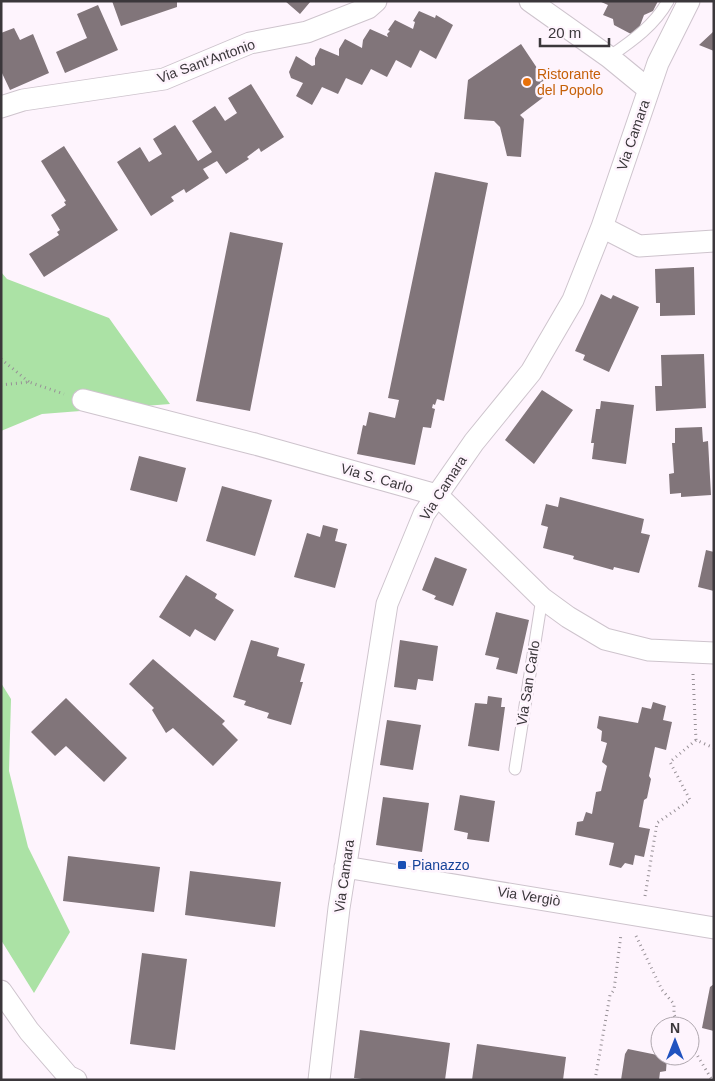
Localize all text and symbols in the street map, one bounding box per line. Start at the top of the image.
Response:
scale bar [540,15,609,47]
text: 20 m [548,24,581,41]
street label: Via Sant'Antonio [155,36,257,86]
place label: Ristorante del Popolo [537,66,603,98]
marker: Ristorante del Popolo [521,76,533,88]
street label: Via Camara [613,97,653,172]
street label: Via Camara [416,453,470,523]
street label: Via S. Carlo [339,460,415,496]
street label: Via San Carlo [513,639,543,727]
street label: Via Camara [331,838,357,914]
place label: Pianazzo [412,857,470,873]
marker: Pianazzo [396,859,408,871]
street label: Via Vergiò [496,883,562,909]
north arrow [650,1016,700,1066]
text: N [670,1020,680,1036]

